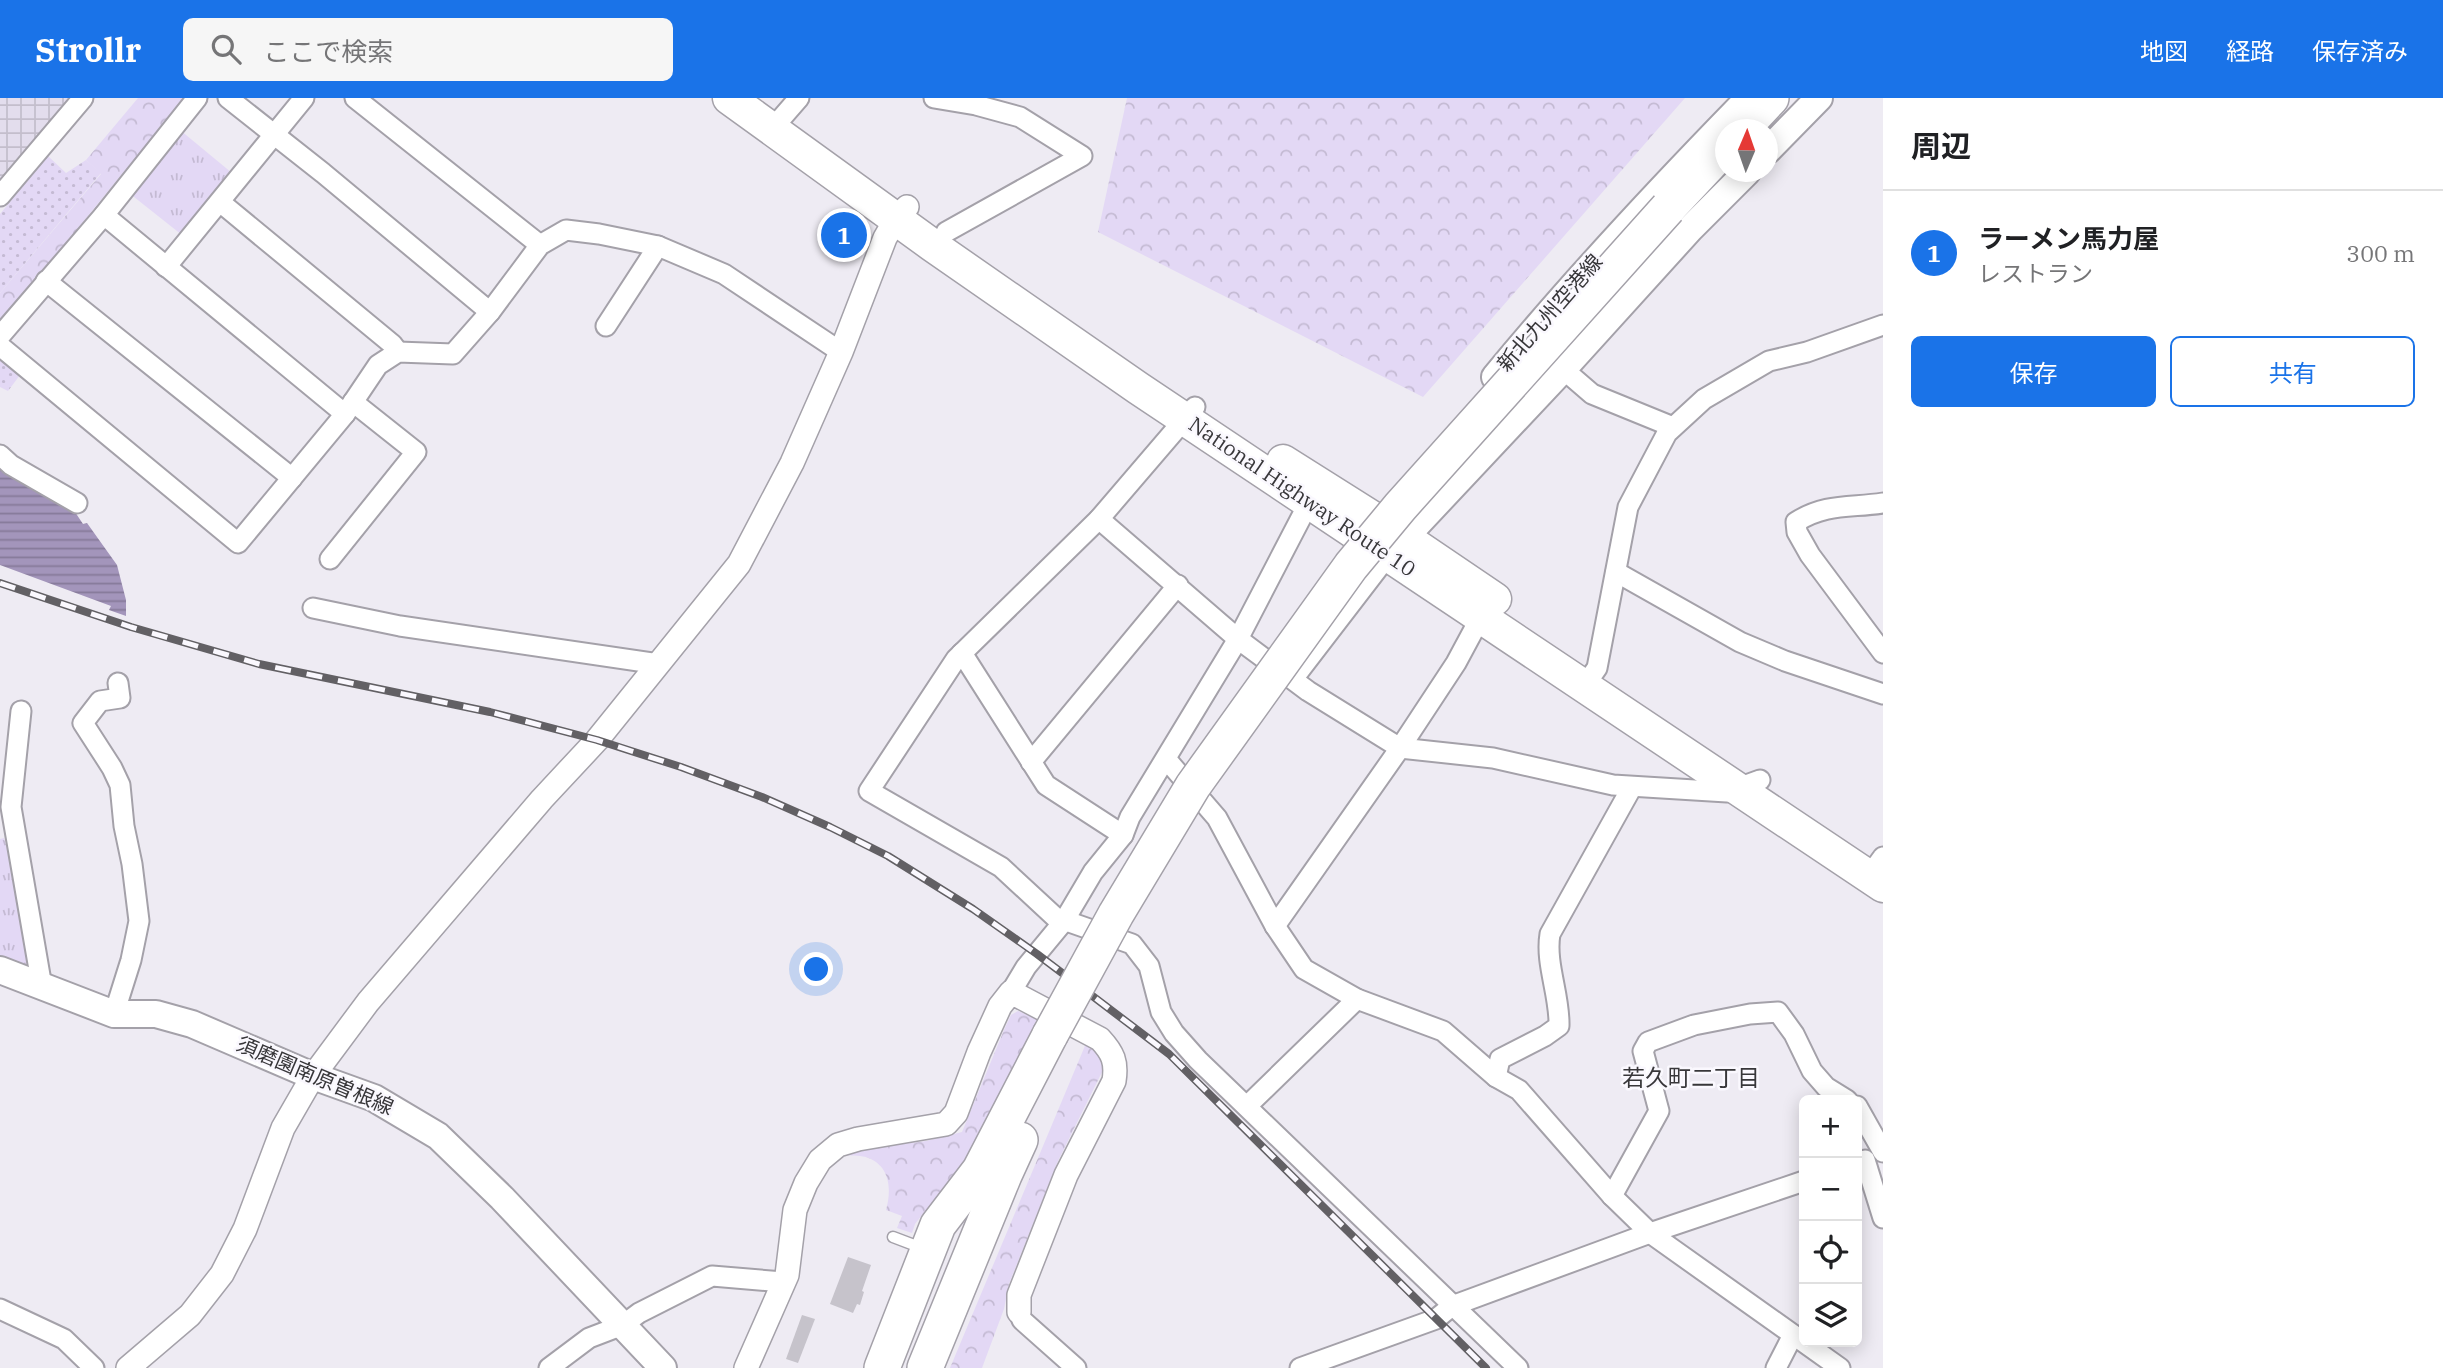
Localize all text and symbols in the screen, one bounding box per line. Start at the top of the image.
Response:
search box [183,18,673,81]
text: Strollr [35,28,141,71]
icon: search [207,30,245,68]
text: ここで検索 [263,34,393,68]
text: 地図 [2140,35,2188,67]
text: 経路 [2226,35,2274,67]
text: 保存済み [2312,35,2408,67]
north arrow [1715,119,1778,182]
text: 周辺 [1911,126,1971,165]
pin: 1 [821,209,867,261]
text: ラーメン馬力屋 [1978,221,2159,255]
text: 1 [1927,238,1941,268]
text: 300 m [2346,238,2415,268]
street label: 新北九州空港線 [1490,248,1608,377]
text: レストラン [1978,258,2093,288]
button: 保存 [1911,336,2156,407]
button: 共有 [2170,336,2415,407]
street label: National Highway Route 10 [1184,410,1421,583]
your location [799,952,833,986]
street label: 須磨園南原曽根線 [233,1029,398,1121]
district label: 若久町二丁目 [1622,1062,1760,1092]
map controls [1799,1095,1862,1347]
button: + [1799,1095,1862,1158]
button: − [1799,1158,1862,1221]
button: locate [1799,1221,1862,1284]
button: layers [1799,1284,1862,1347]

